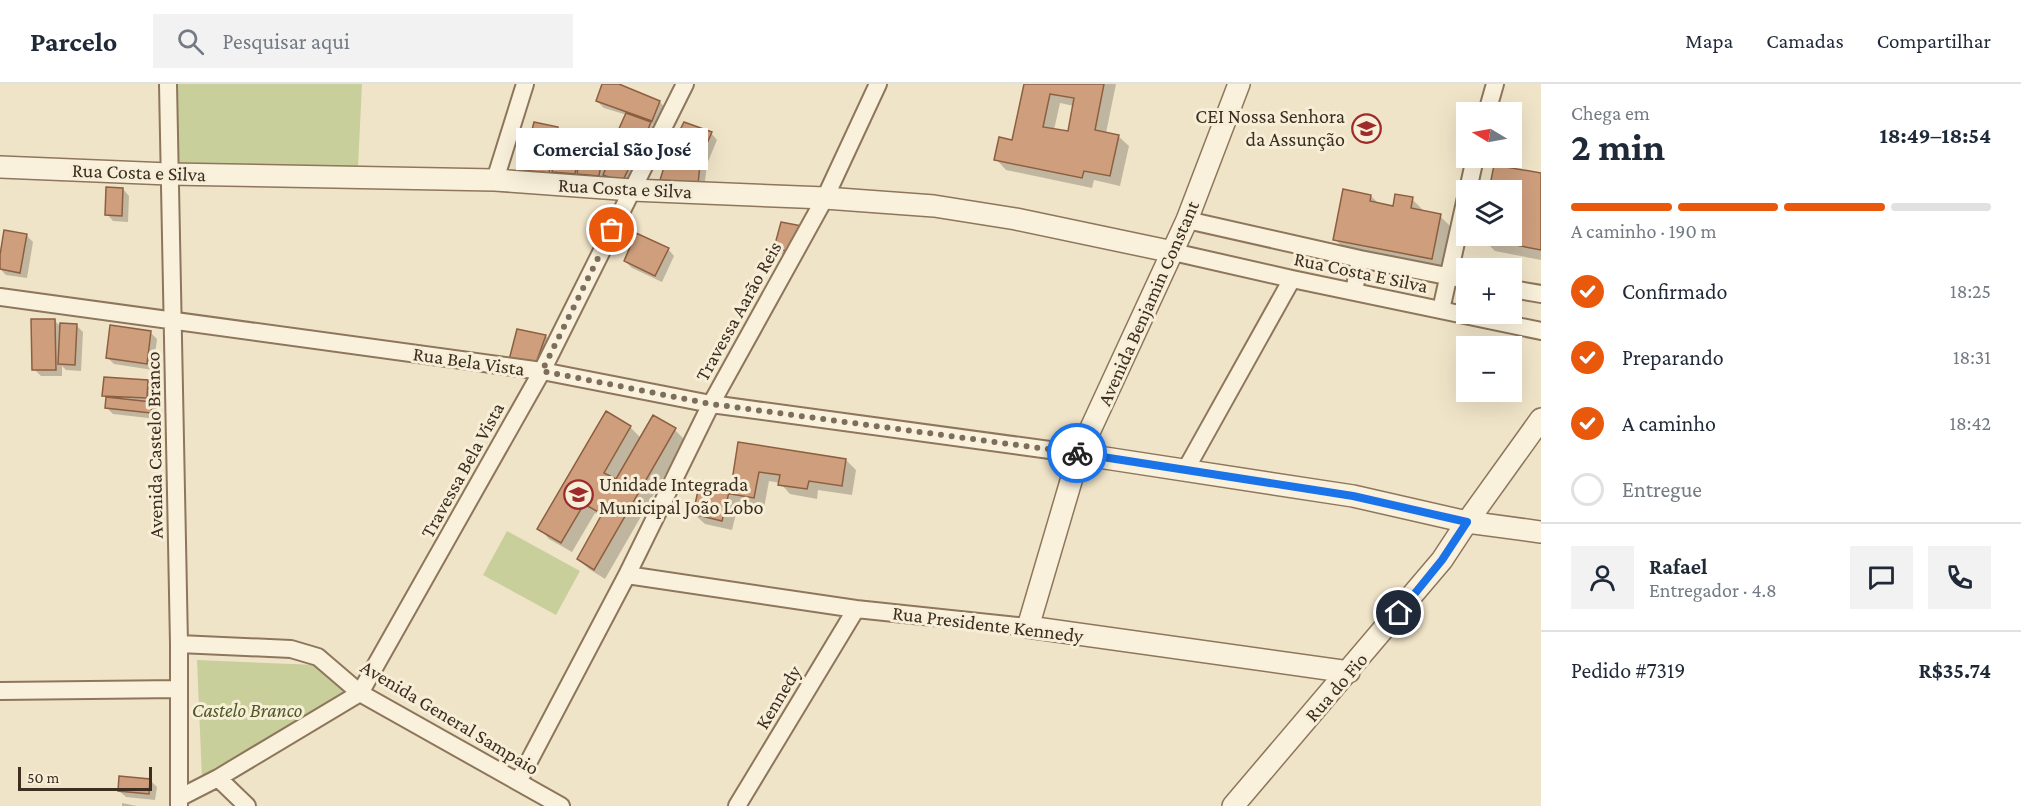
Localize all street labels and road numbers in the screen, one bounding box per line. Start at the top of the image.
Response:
street label: Rua Costa e Silva [72,159,206,185]
street label: Rua Costa e Silva [557,174,693,202]
street label: Avenida Benjamin Constant [1093,197,1204,409]
street label: Travessa Aarão Reis [690,237,786,385]
street label: Rua Costa E Silva [1292,247,1430,297]
street label: Rua Bela Vista [412,342,526,380]
street label: Avenida Castelo Branco [141,351,167,539]
street label: Travessa Bela Vista [416,399,508,541]
street label: Rua Presidente Kennedy [891,601,1085,648]
street label: Rua do Fio [1300,648,1372,726]
street label: Avenida General Sampaio [356,655,543,780]
street label: Kennedy [751,661,807,733]

